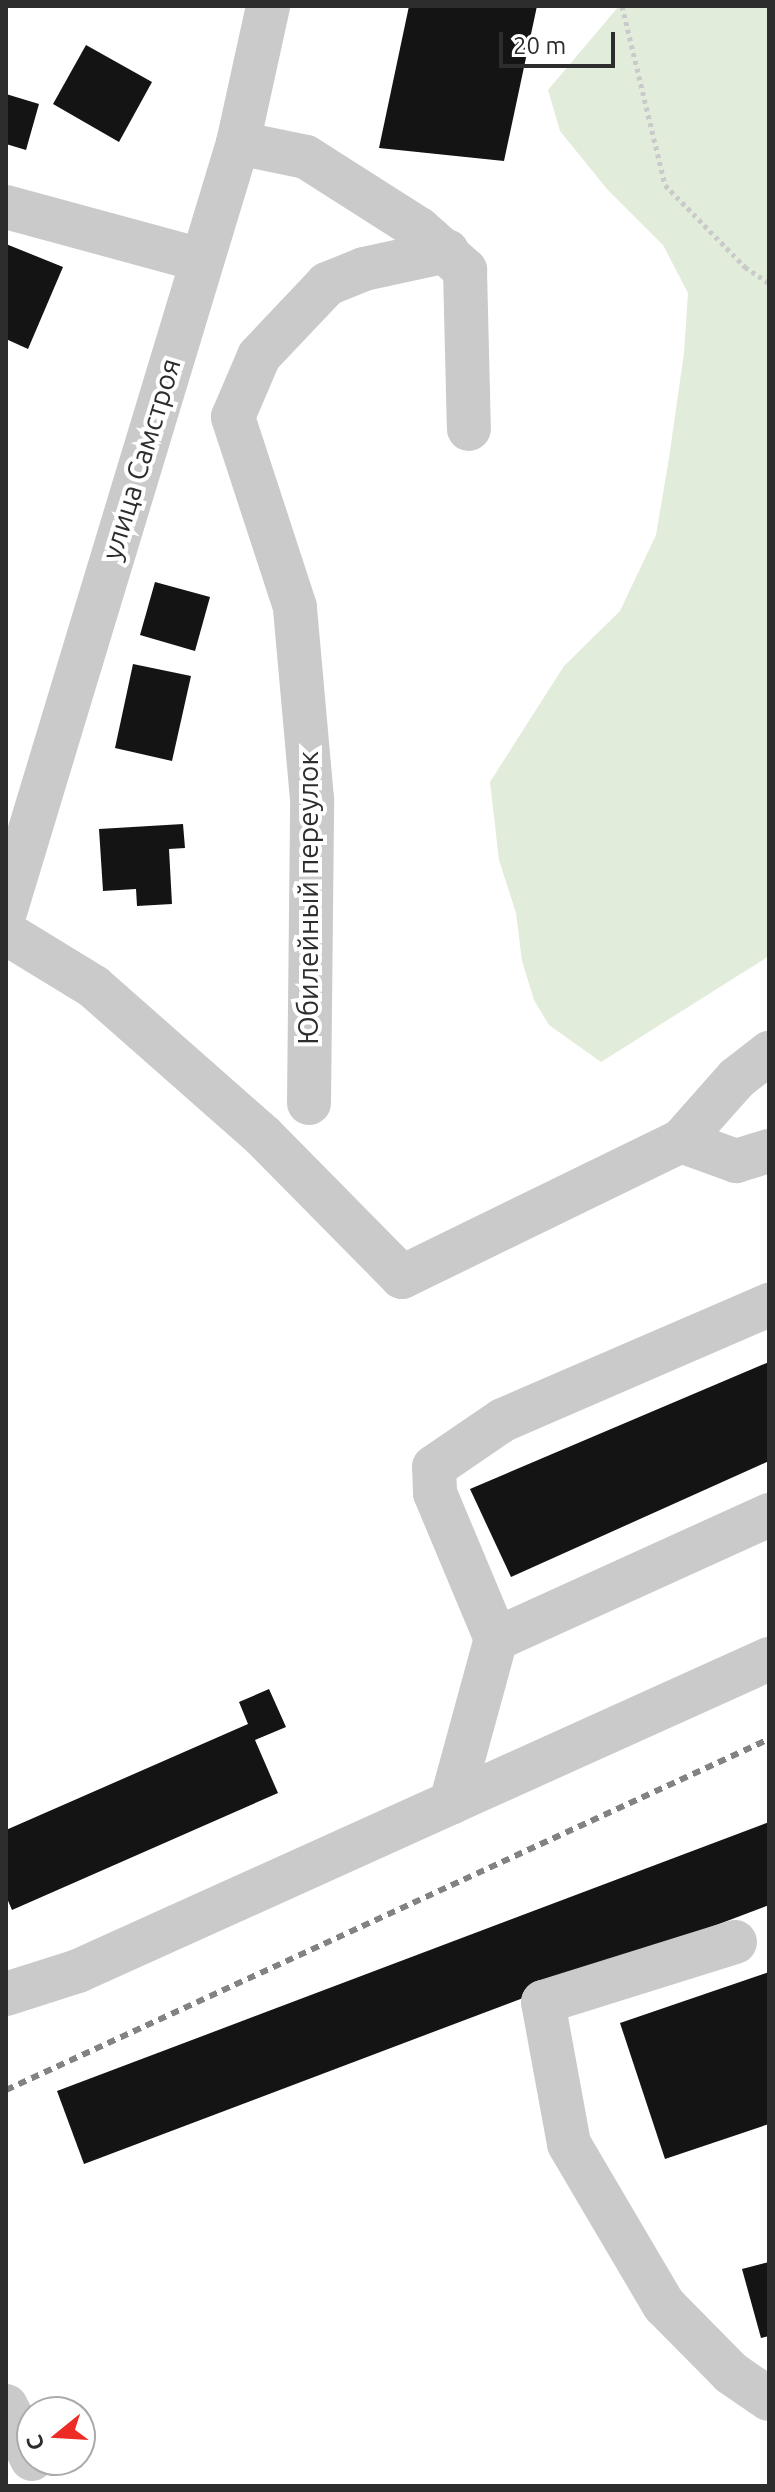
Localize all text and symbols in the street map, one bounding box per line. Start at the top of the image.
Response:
scale bar [503,16,619,66]
text: 20 m [513,32,566,59]
street label: улица Самстроя [94,354,188,564]
street label: Юбилейный переулок [291,751,325,1045]
north arrow [16,2396,96,2476]
text: С [21,2432,49,2454]

